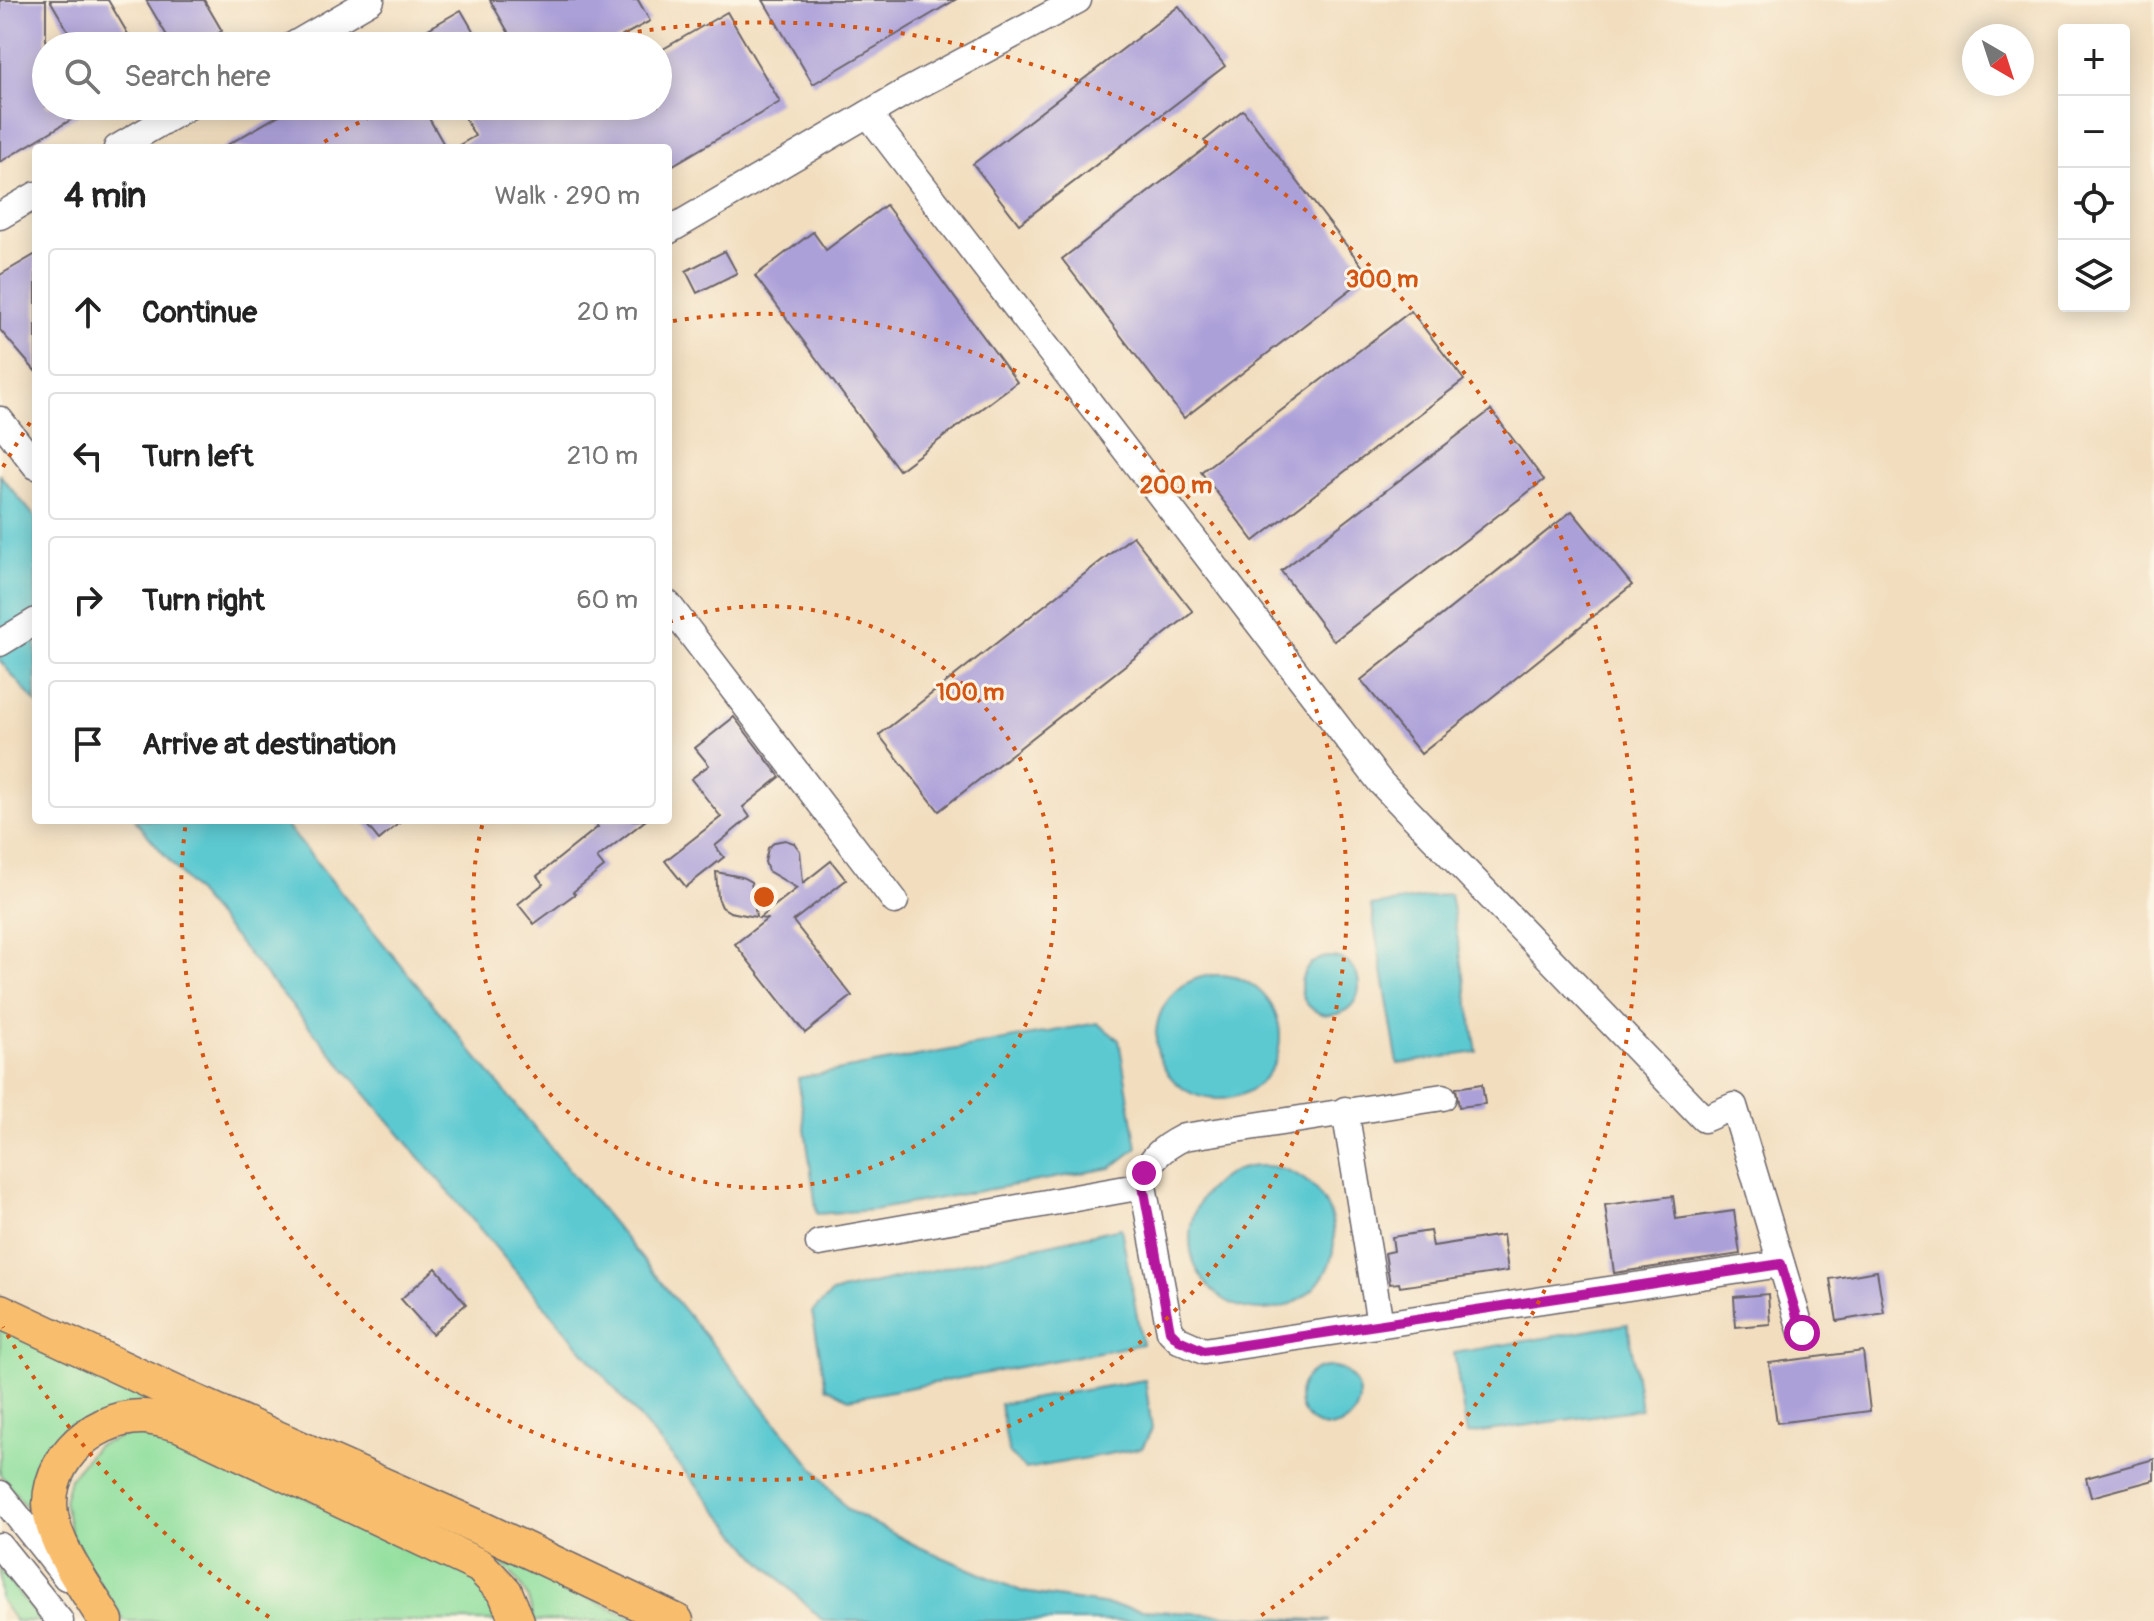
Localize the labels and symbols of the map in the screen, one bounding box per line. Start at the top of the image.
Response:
north arrow [1962,24,2034,96]
text: 300 m [1346,265,1418,294]
text: 200 m [1140,471,1212,500]
text: 100 m [936,678,1004,707]
centre of rings [750,883,778,911]
route end [1126,1155,1162,1191]
route start [1784,1315,1820,1351]

